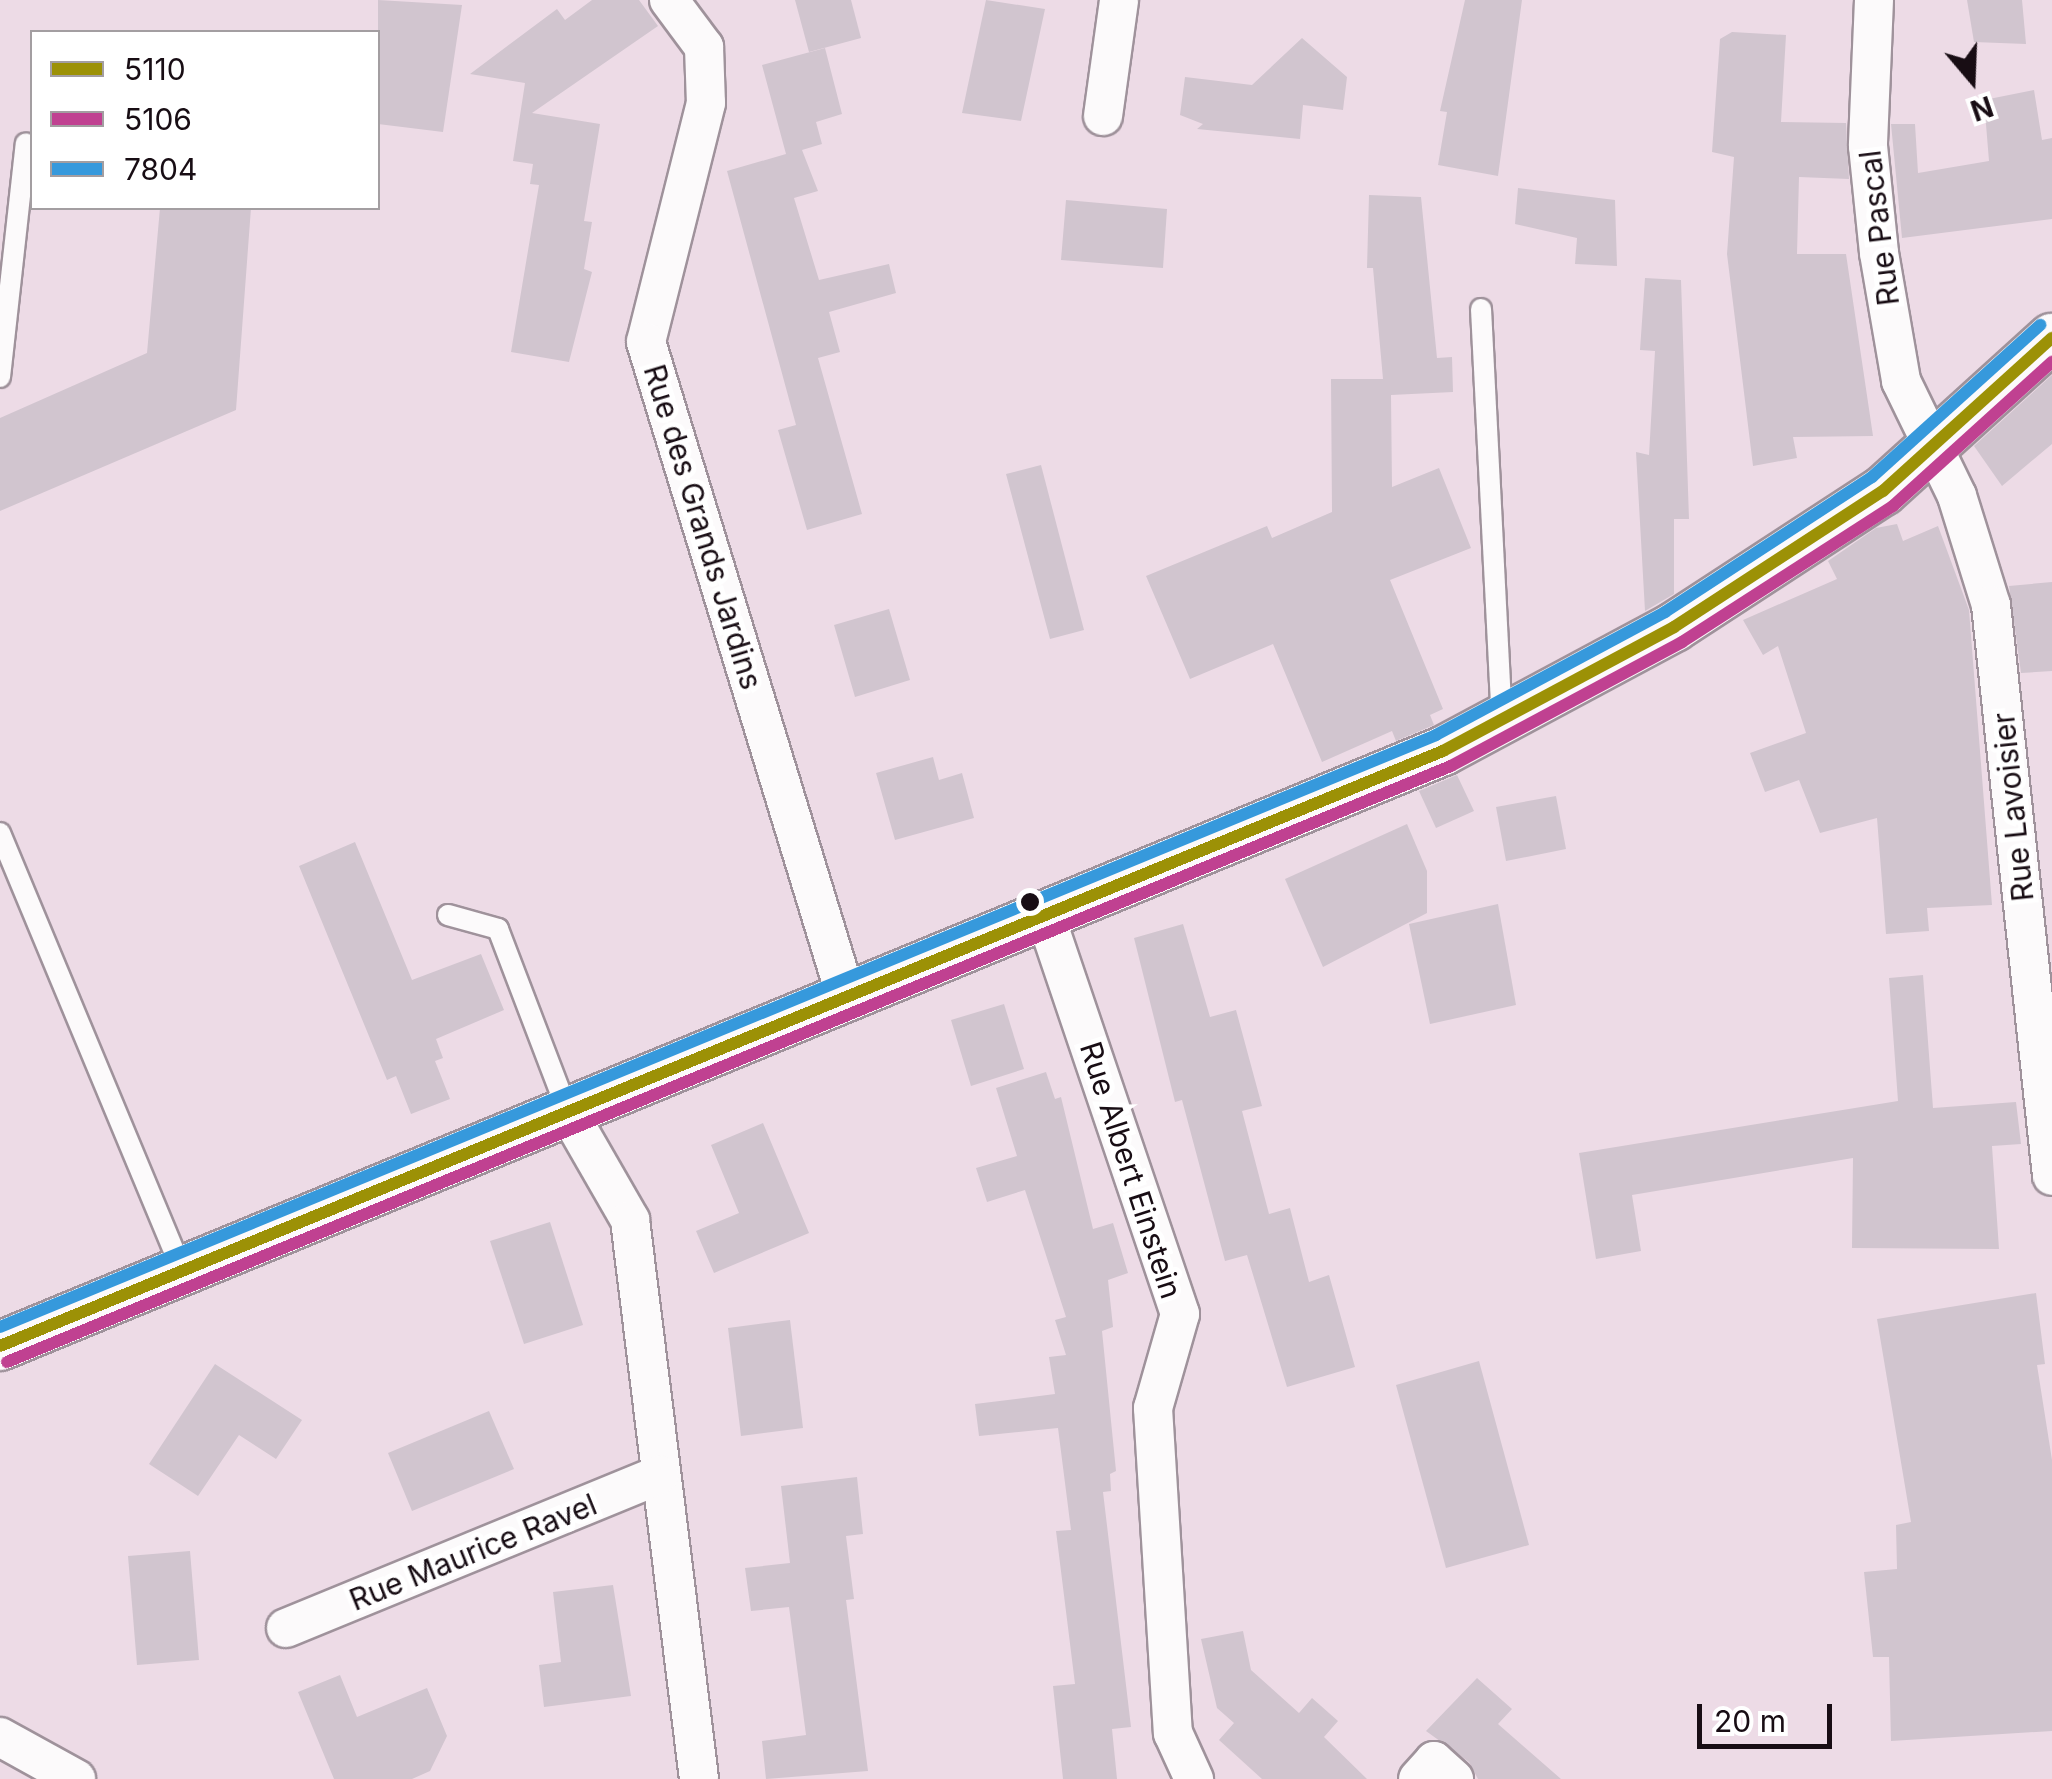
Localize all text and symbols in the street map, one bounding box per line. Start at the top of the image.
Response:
legend [30,30,380,210]
north arrow [1922,30,2022,130]
text: 5110 [124,51,186,87]
text: N [1966,89,1997,128]
text: 5106 [124,101,192,137]
street label: Rue Pascal [1852,148,1906,308]
text: 7804 [124,151,197,187]
street label: Rue des Grands Jardins [636,360,770,694]
street label: Rue Lavoisier [1985,711,2041,903]
unlabelled marker [1020,892,1040,912]
street label: Rue Albert Einstein [1073,1037,1189,1303]
street label: Rue Maurice Ravel [344,1486,602,1618]
scale bar [1702,1684,1837,1746]
text: 20 m [1714,1703,1786,1739]

